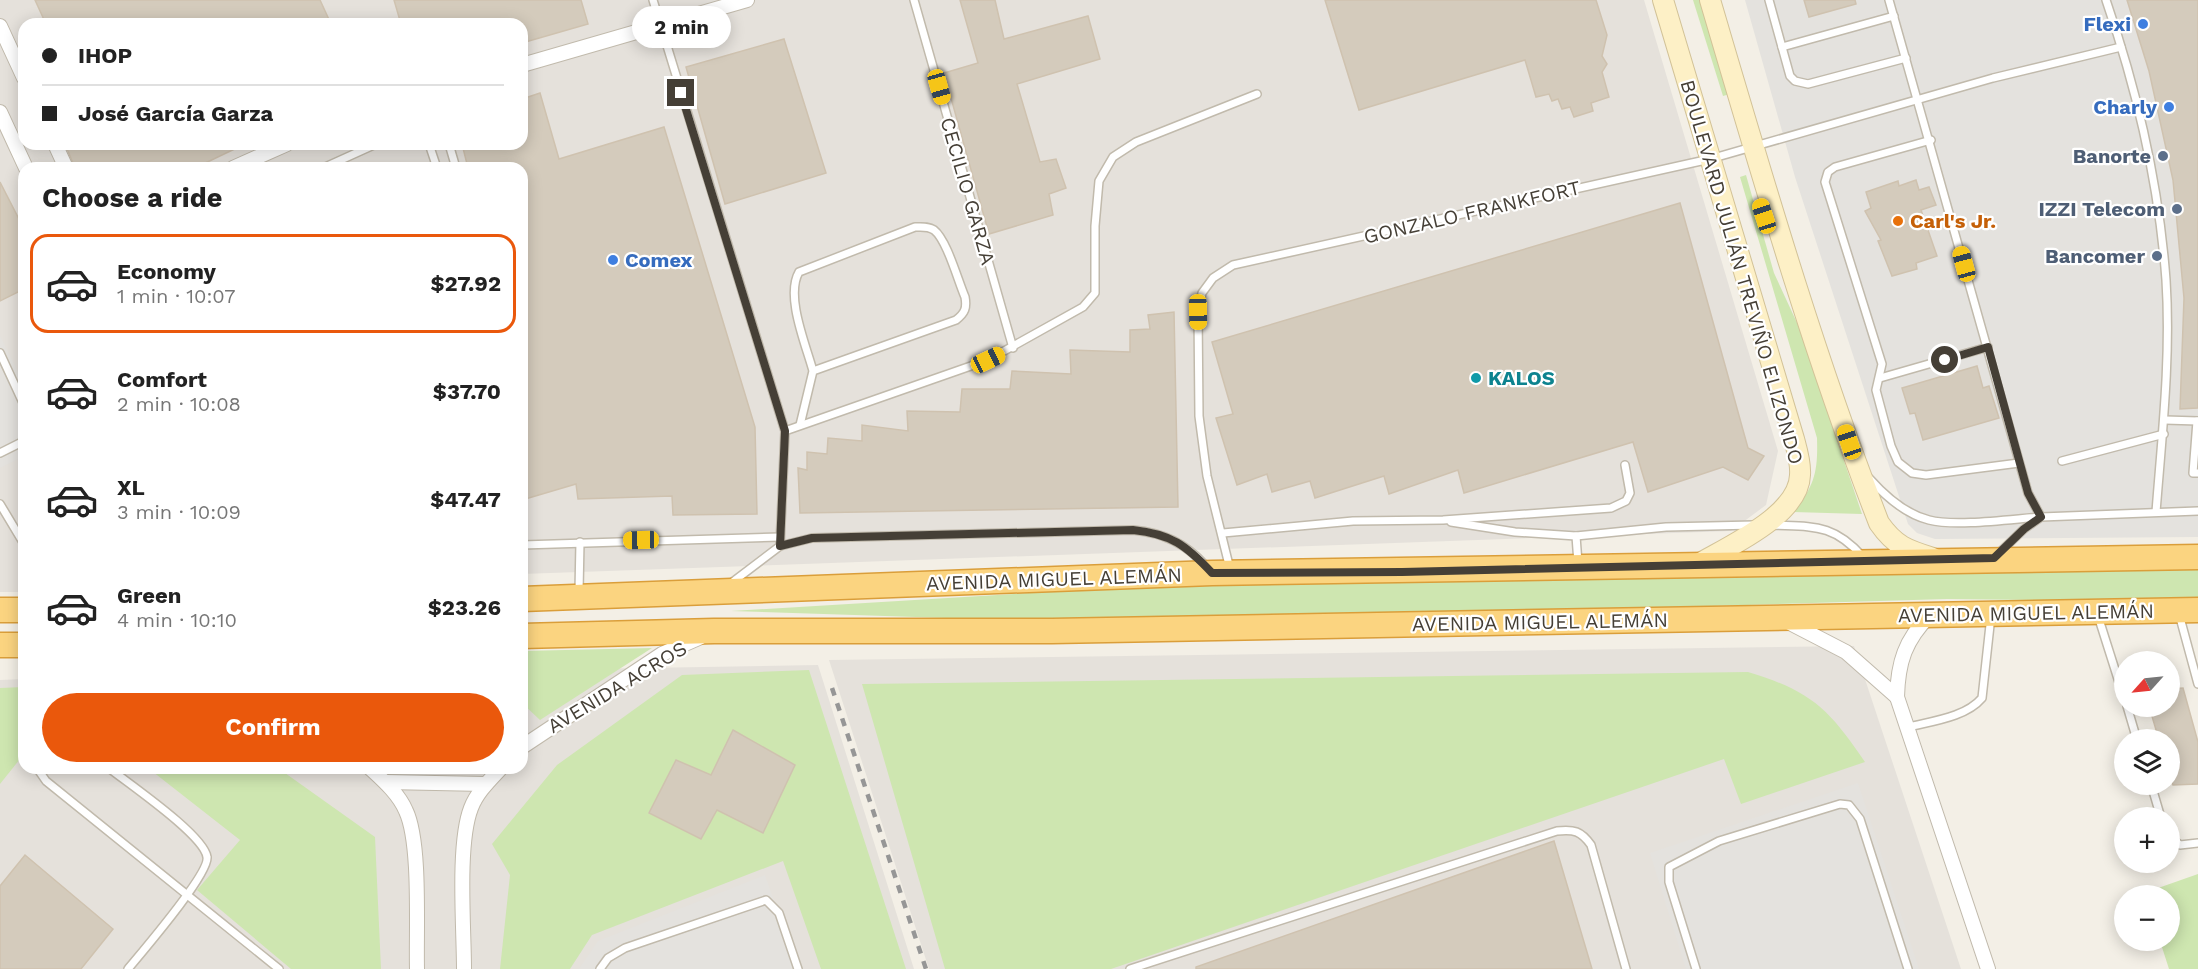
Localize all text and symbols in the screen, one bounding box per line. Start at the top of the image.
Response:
callout: 2 min [632,6,730,48]
place label: Flexi [2084,12,2131,36]
text: 2 min [654,15,709,39]
marker: Flexi [2136,17,2150,31]
text: IHOP [78,43,132,68]
car [925,67,953,107]
street label: BOULEVARD JULIÁN TREVIÑO ELIZONDO [1675,77,1809,467]
route end [667,79,694,106]
place label: Charly [2093,95,2158,119]
marker: Charly [2162,100,2176,114]
text: José García Garza [78,101,273,126]
street label: CECILIO GARZA [935,115,1001,267]
place label: Banorte [2073,144,2151,168]
marker: Banorte [2156,149,2170,163]
street label: GONZALO FRANKFORT [1361,175,1583,249]
text: Choose a ride [42,182,222,214]
car [1750,196,1778,236]
place label: IZZI Telecom [2038,197,2165,221]
marker: IZZI Telecom [2170,202,2184,216]
place label: Carl's Jr. [1910,209,1996,233]
marker: Carl's Jr. [1891,214,1905,228]
car [1951,244,1977,284]
place label: Bancomer [2045,244,2145,268]
place label: Comex [625,248,692,272]
marker: Bancomer [2150,249,2164,263]
marker: Comex [606,253,620,267]
icon: car [45,257,99,311]
text: Economy [117,259,216,284]
text: $27.92 [430,271,501,296]
text: 1 min · 10:07 [117,284,236,308]
car [1189,294,1207,330]
car [968,344,1008,376]
route start [1931,346,1958,373]
icon: car [45,365,99,419]
place label: KALOS [1488,366,1555,390]
text: Comfort [117,367,207,392]
marker: KALOS [1469,371,1483,385]
text: $37.70 [433,379,501,404]
text: 2 min · 10:08 [117,392,241,416]
car [1835,422,1863,462]
icon: car [45,473,99,527]
text: XL [117,475,145,500]
text: $47.47 [430,487,501,512]
text: 3 min · 10:09 [117,500,241,524]
car [623,531,659,549]
street label: AVENIDA MIGUEL ALEMÁN [926,563,1182,595]
icon: car [45,581,99,635]
text: Green [117,583,181,608]
text: $23.26 [428,595,501,620]
street label: AVENIDA MIGUEL ALEMÁN [1898,599,2154,627]
text: 4 min · 10:10 [117,608,237,632]
street label: AVENIDA MIGUEL ALEMÁN [1412,608,1668,636]
street label: AVENIDA ACROS [543,636,691,738]
north arrow [2114,651,2180,717]
map controls [2114,651,2180,951]
button: Confirm [42,693,504,762]
button: layers [2114,729,2180,795]
button: + [2114,807,2180,873]
button: − [2114,885,2180,951]

